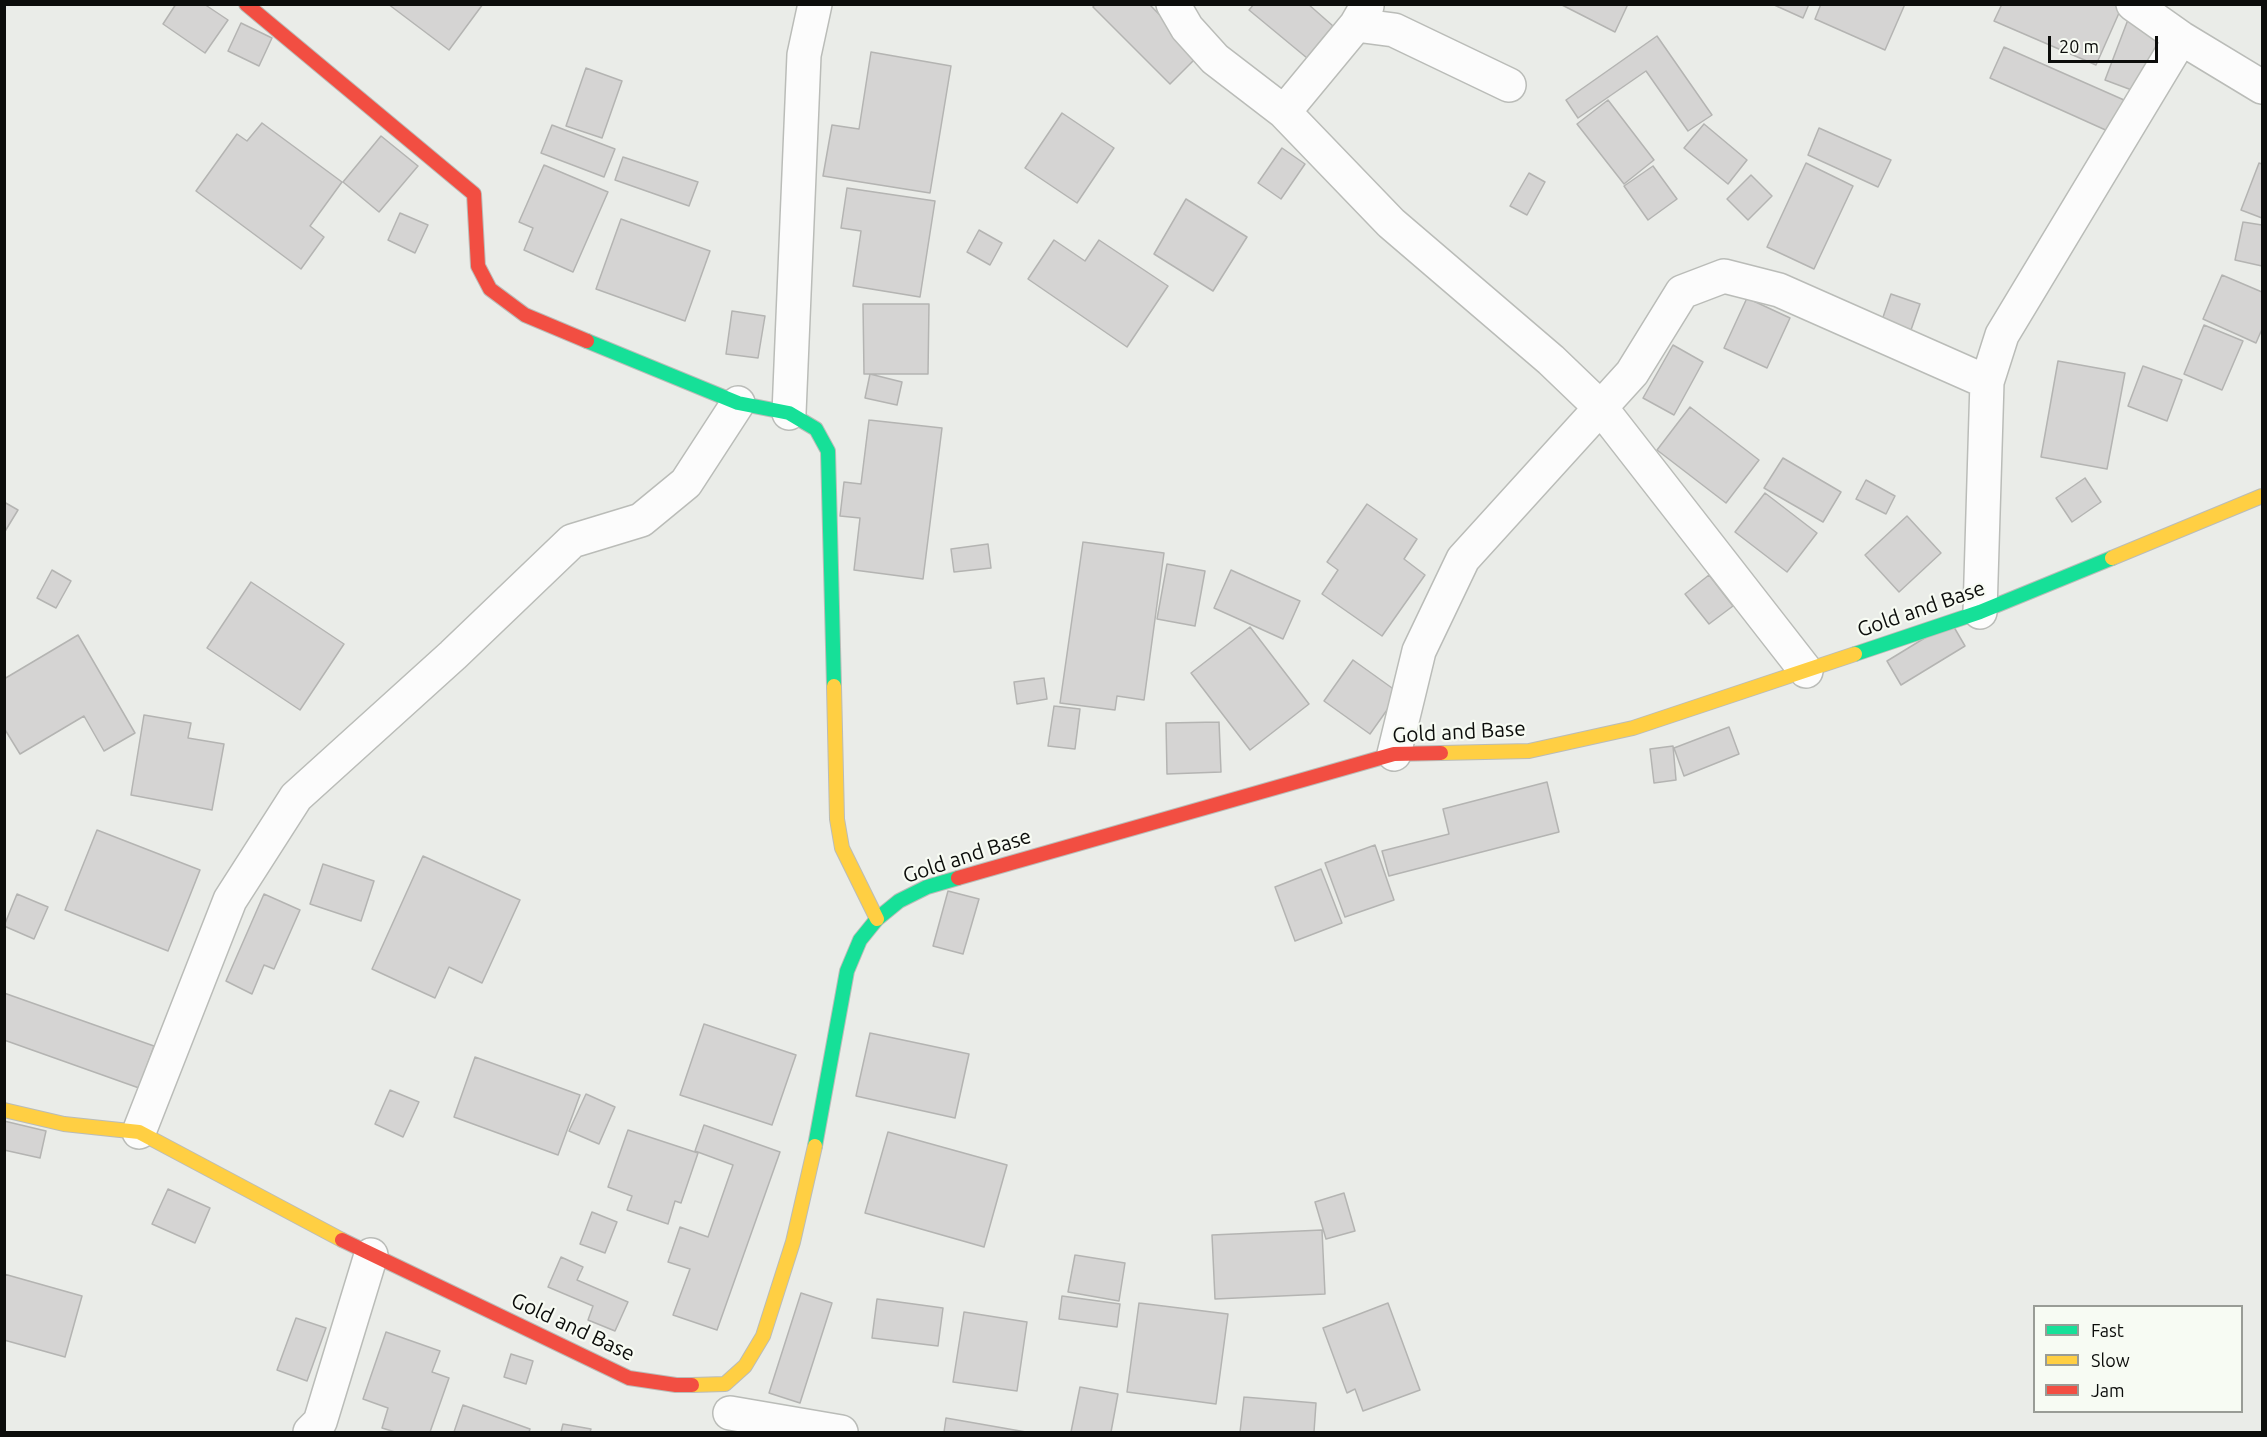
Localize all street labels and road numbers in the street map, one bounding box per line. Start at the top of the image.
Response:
street label: Gold and Base [1854,575,1988,643]
street label: Gold and Base [1392,716,1526,748]
street label: Gold and Base [900,823,1034,889]
street label: Gold and Base [507,1287,639,1367]

